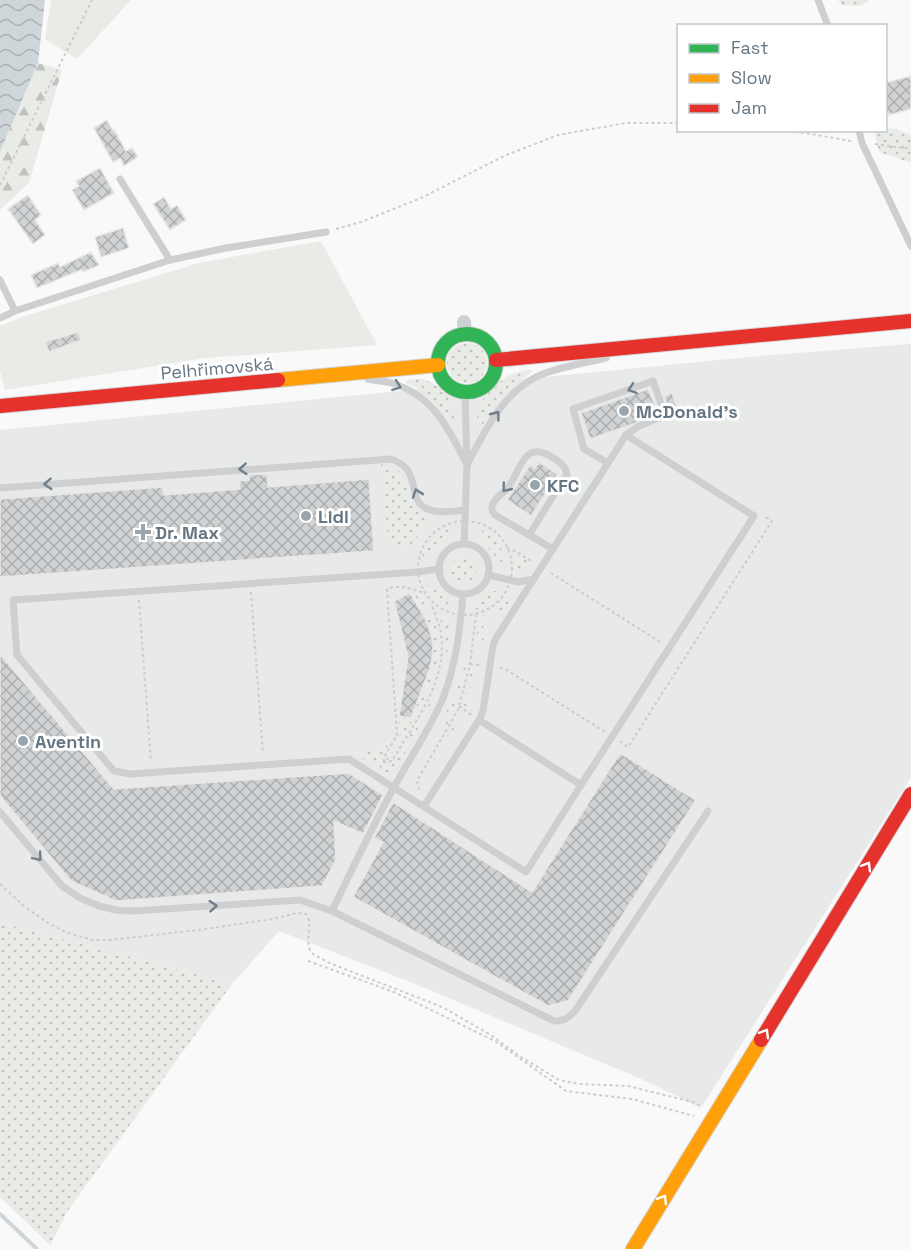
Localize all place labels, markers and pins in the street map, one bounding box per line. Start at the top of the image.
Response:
place label: McDonald's [636,400,738,423]
marker: McDonald's [617,404,631,418]
place label: KFC [547,474,579,497]
marker: KFC [528,478,542,492]
place label: Lidl [318,505,349,528]
marker: Lidl [299,509,313,523]
place label: Dr. Max [155,521,219,544]
marker: Dr. Max [136,525,150,539]
place label: Aventin [35,730,101,753]
marker: Aventin [16,734,30,748]

